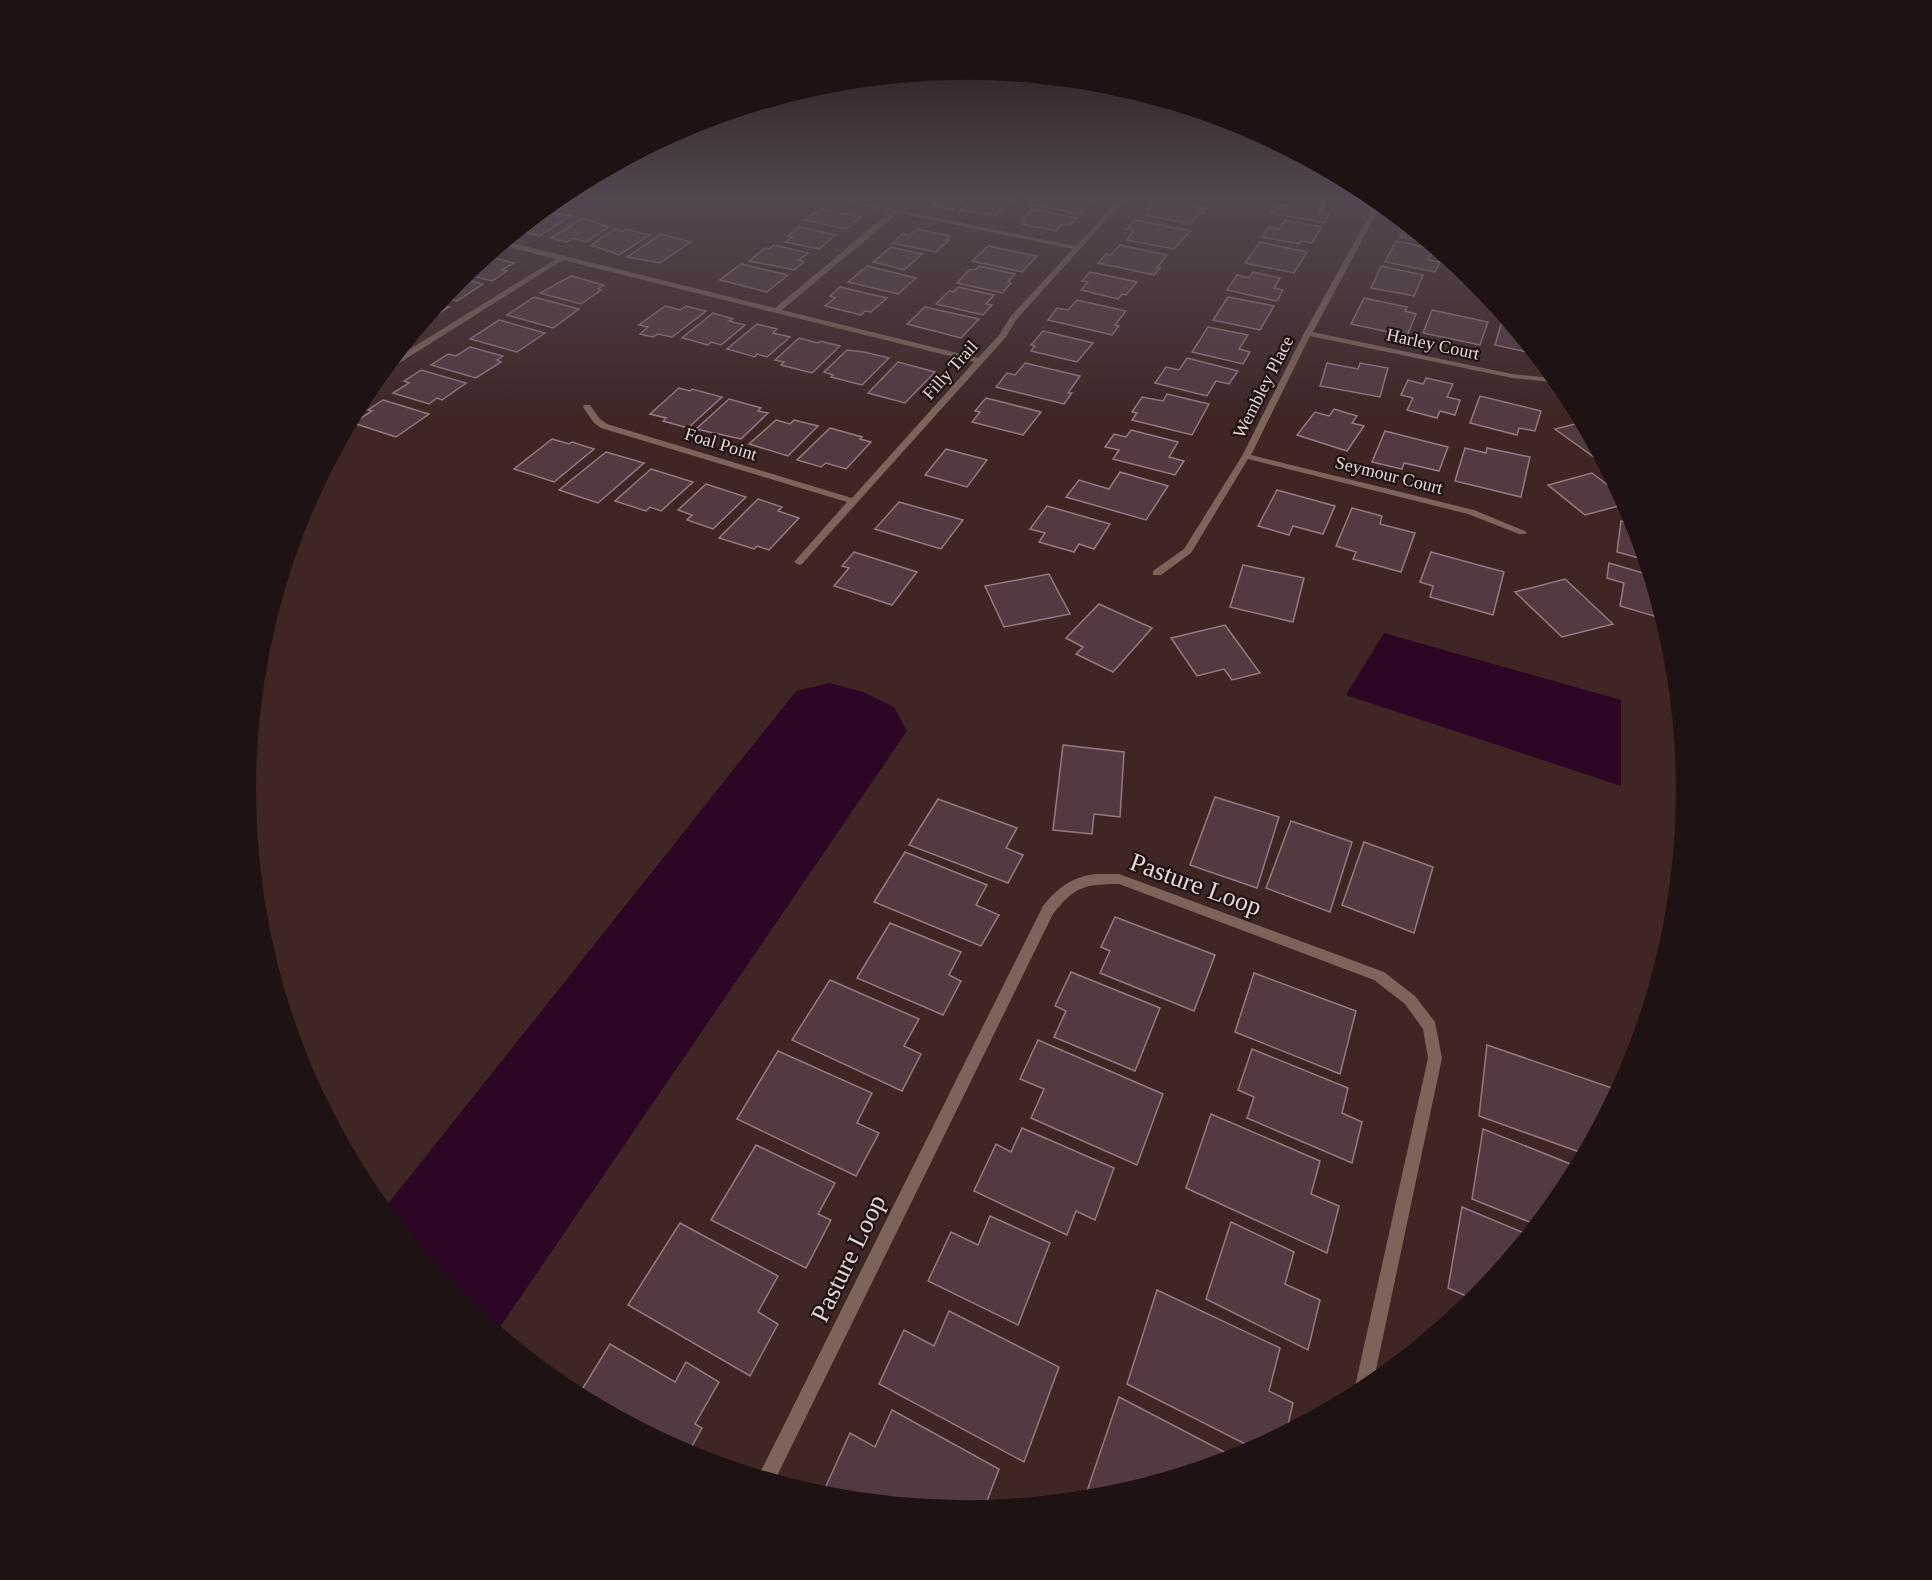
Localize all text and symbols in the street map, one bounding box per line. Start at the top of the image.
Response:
street label: Harley Court [1385,324,1481,364]
street label: Wembley Place [1229,333,1297,441]
street label: Filly Trail [918,336,982,404]
street label: Foal Point [682,424,760,464]
street label: Seymour Court [1333,452,1445,498]
street label: Pasture Loop [1126,847,1266,922]
street label: Pasture Loop [805,1190,892,1327]

